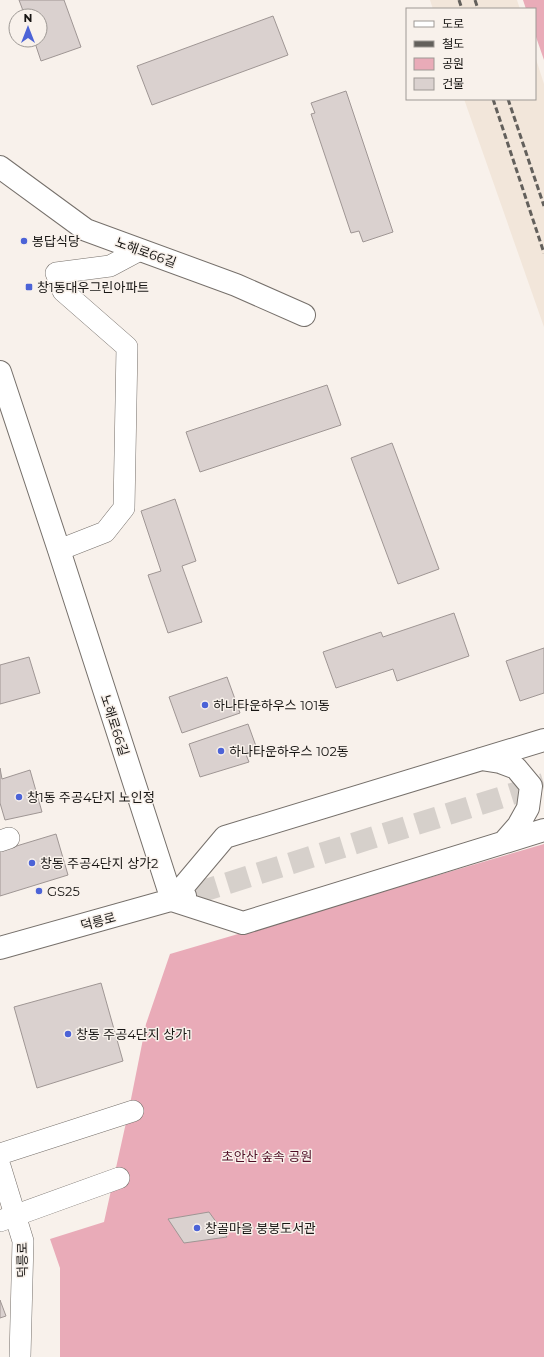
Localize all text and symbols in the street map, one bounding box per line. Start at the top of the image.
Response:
north arrow [8,8,48,48]
legend [406,8,536,100]
text: N [24,11,32,25]
text: 도로 [442,16,464,31]
text: 철도 [442,36,464,51]
text: 공원 [442,56,464,71]
text: 건물 [442,76,464,91]
place label: 봉답식당 [32,233,80,249]
street label: 노해로66길 [113,234,179,270]
marker: 봉답식당 [19,236,29,246]
place label: 창1동대우그린아파트 [37,279,149,295]
marker: 창1동대우그린아파트 [24,282,34,292]
street label: 노해로66길 [98,692,132,758]
place label: 하나타운하우스 101동 [213,697,330,713]
marker: 하나타운하우스 101동 [200,700,210,710]
place label: 하나타운하우스 102동 [229,743,349,759]
marker: 하나타운하우스 102동 [216,746,226,756]
place label: 창1동 주공4단지 노인정 [27,789,155,805]
marker: 창1동 주공4단지 노인정 [14,792,24,802]
place label: 창동 주공4단지 상가2 [40,855,158,871]
marker: 창동 주공4단지 상가2 [27,858,37,868]
place label: GS25 [47,883,80,899]
marker: GS25 [34,886,44,896]
street label: 덕릉로 [79,909,117,933]
place label: 창동 주공4단지 상가1 [76,1026,192,1042]
marker: 창동 주공4단지 상가1 [63,1029,73,1039]
park label: 초안산 숲속 공원 [222,1148,312,1164]
place label: 창골마을 붕붕도서관 [205,1220,316,1236]
marker: 창골마을 붕붕도서관 [192,1223,202,1233]
street label: 덕릉로 [14,1242,30,1278]

